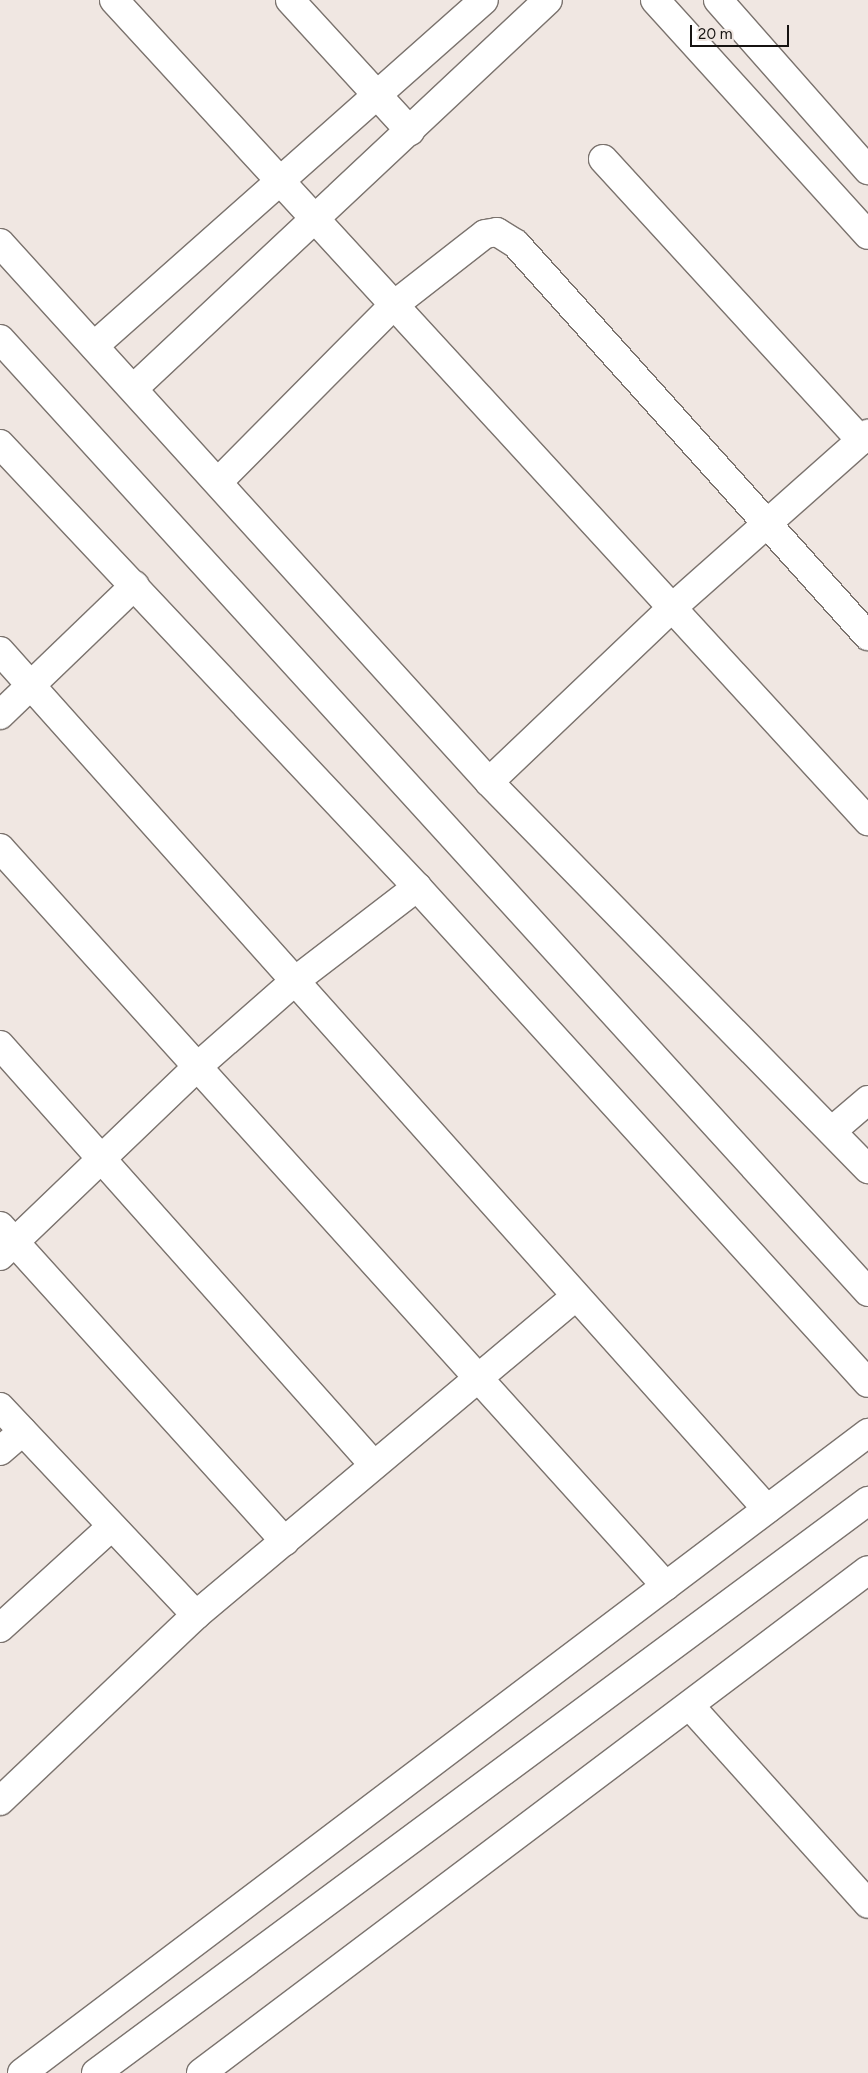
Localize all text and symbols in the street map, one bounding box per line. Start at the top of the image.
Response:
scale bar [693,15,792,47]
text: 20 m [698,25,732,43]

